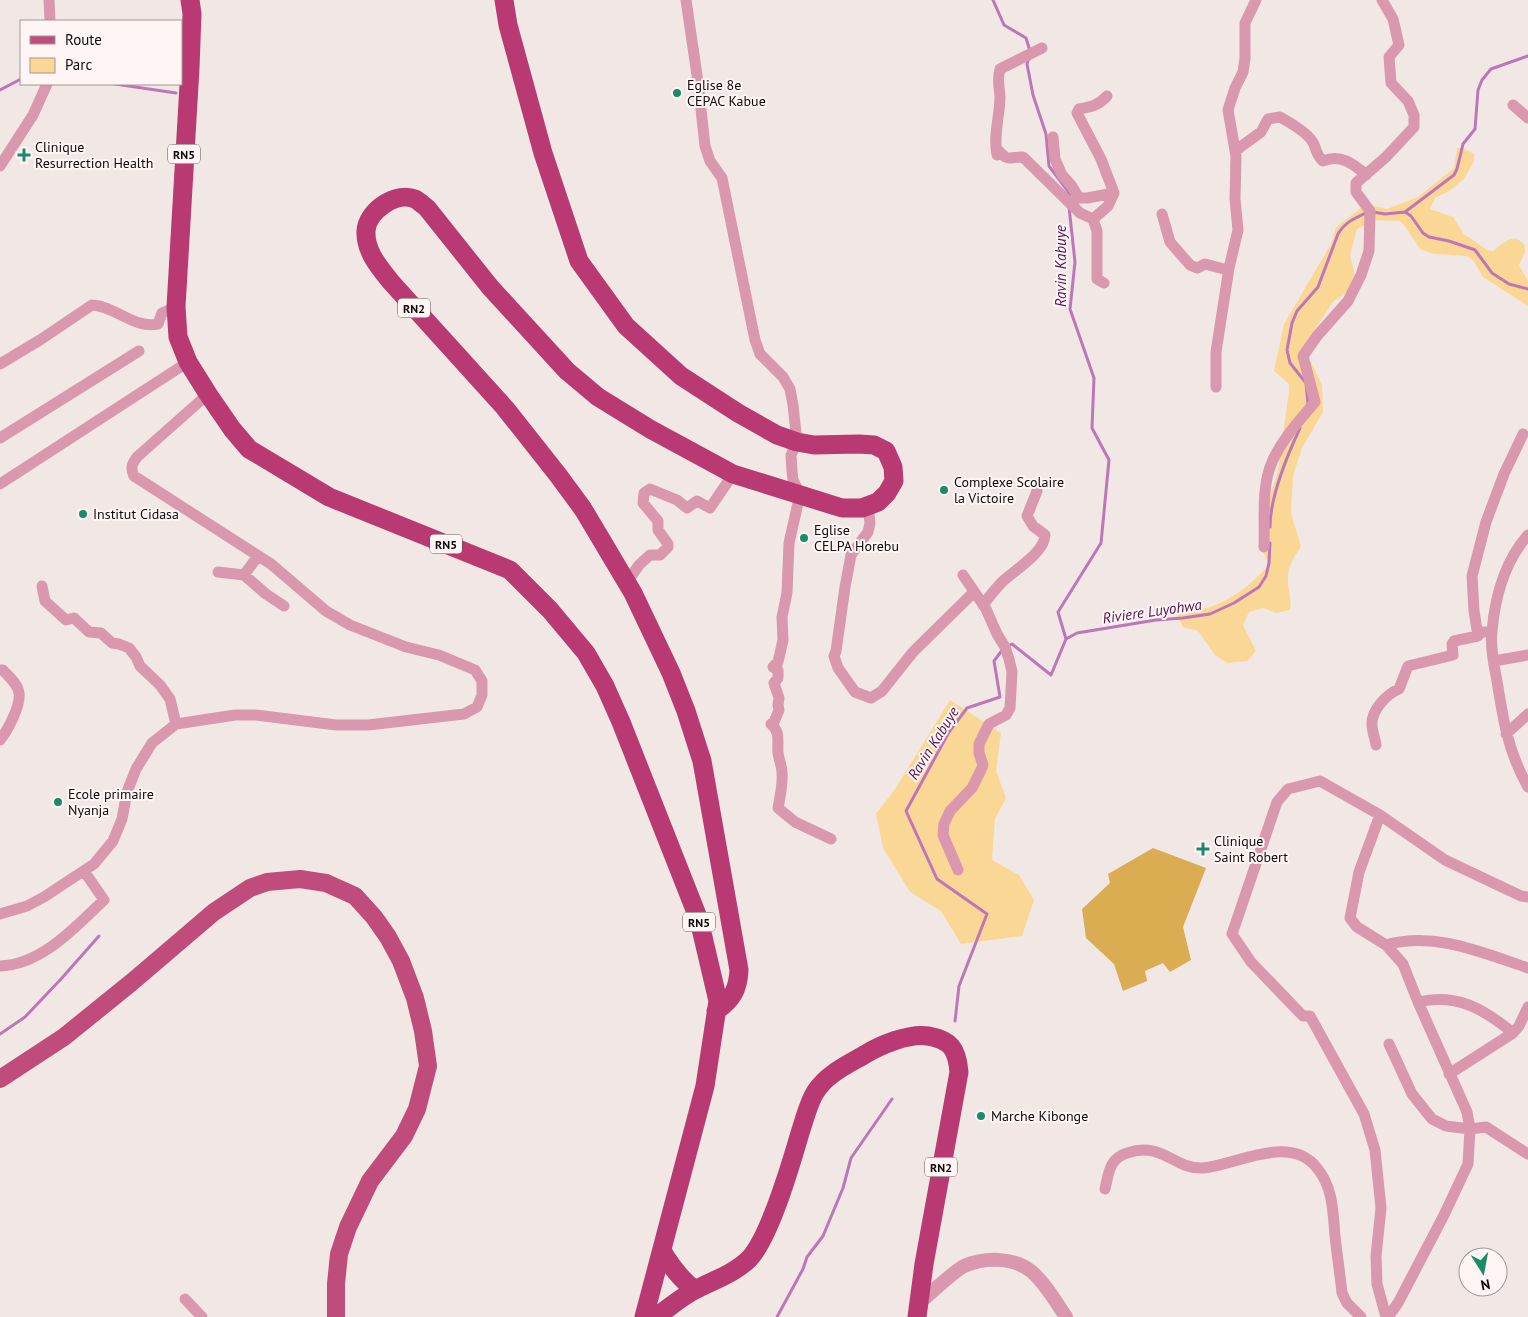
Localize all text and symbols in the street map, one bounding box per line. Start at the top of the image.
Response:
legend [20,20,182,85]
text: Route [65,30,102,49]
text: Parc [65,55,92,74]
place label: Eglise 8e CEPAC Kabue [687,76,766,110]
marker: Eglise 8e CEPAC Kabue [671,87,683,99]
place label: Clinique Resurrection Health [35,138,153,172]
road number: RN5 [168,144,200,164]
marker: Clinique Resurrection Health [17,148,31,162]
water label: Ravin Kabuye [1051,225,1070,307]
road number: RN2 [398,298,430,318]
place label: Complexe Scolaire la Victoire [954,473,1064,507]
marker: Complexe Scolaire la Victoire [938,484,950,496]
place label: Institut Cidasa [93,505,179,523]
marker: Institut Cidasa [77,508,89,520]
place label: Eglise CELPA Horebu [814,521,899,555]
marker: Eglise CELPA Horebu [798,532,810,544]
road number: RN5 [430,534,462,554]
water label: Riviere Luyohwa [1101,595,1203,627]
water label: Ravin Kabuye [903,703,963,783]
place label: Ecole primaire Nyanja [68,785,154,819]
marker: Ecole primaire Nyanja [52,796,64,808]
place label: Clinique Saint Robert [1214,832,1288,866]
marker: Clinique Saint Robert [1196,842,1210,856]
road number: RN5 [683,912,715,932]
place label: Marche Kibonge [991,1107,1088,1125]
marker: Marche Kibonge [975,1110,987,1122]
road number: RN2 [925,1158,957,1176]
north arrow [1458,1247,1508,1297]
text: N [1479,1275,1492,1294]

